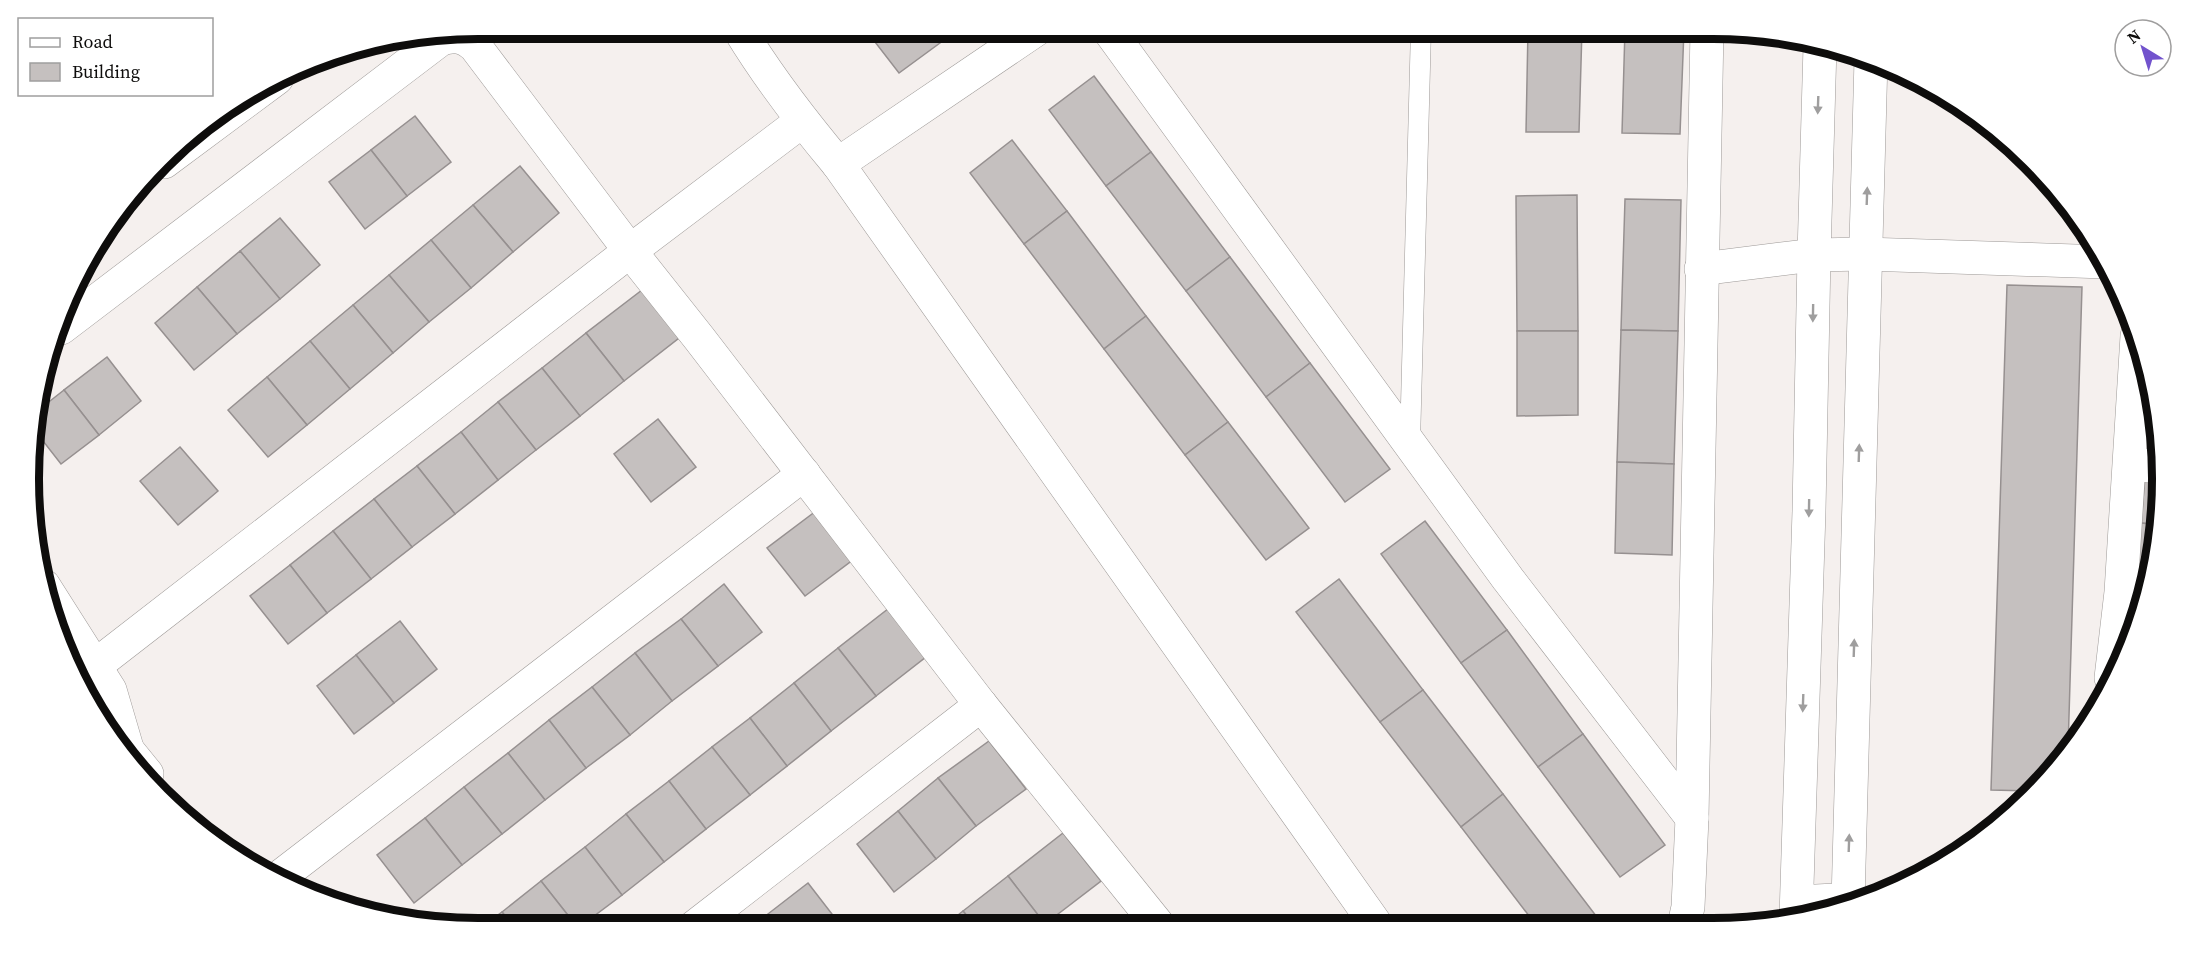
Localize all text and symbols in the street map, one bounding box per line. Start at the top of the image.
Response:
legend [18,18,213,96]
north arrow [2113,18,2173,78]
text: N [2122,24,2145,48]
text: Road [72,29,113,54]
text: Building [72,59,140,84]
one-way arrow [1814,95,1823,114]
one-way arrow [1862,186,1871,205]
one-way arrow [1808,304,1818,323]
one-way arrow [1855,444,1864,463]
one-way arrow [1805,499,1814,518]
one-way arrow [1850,639,1859,658]
one-way arrow [1798,694,1807,713]
one-way arrow [1845,834,1854,853]

